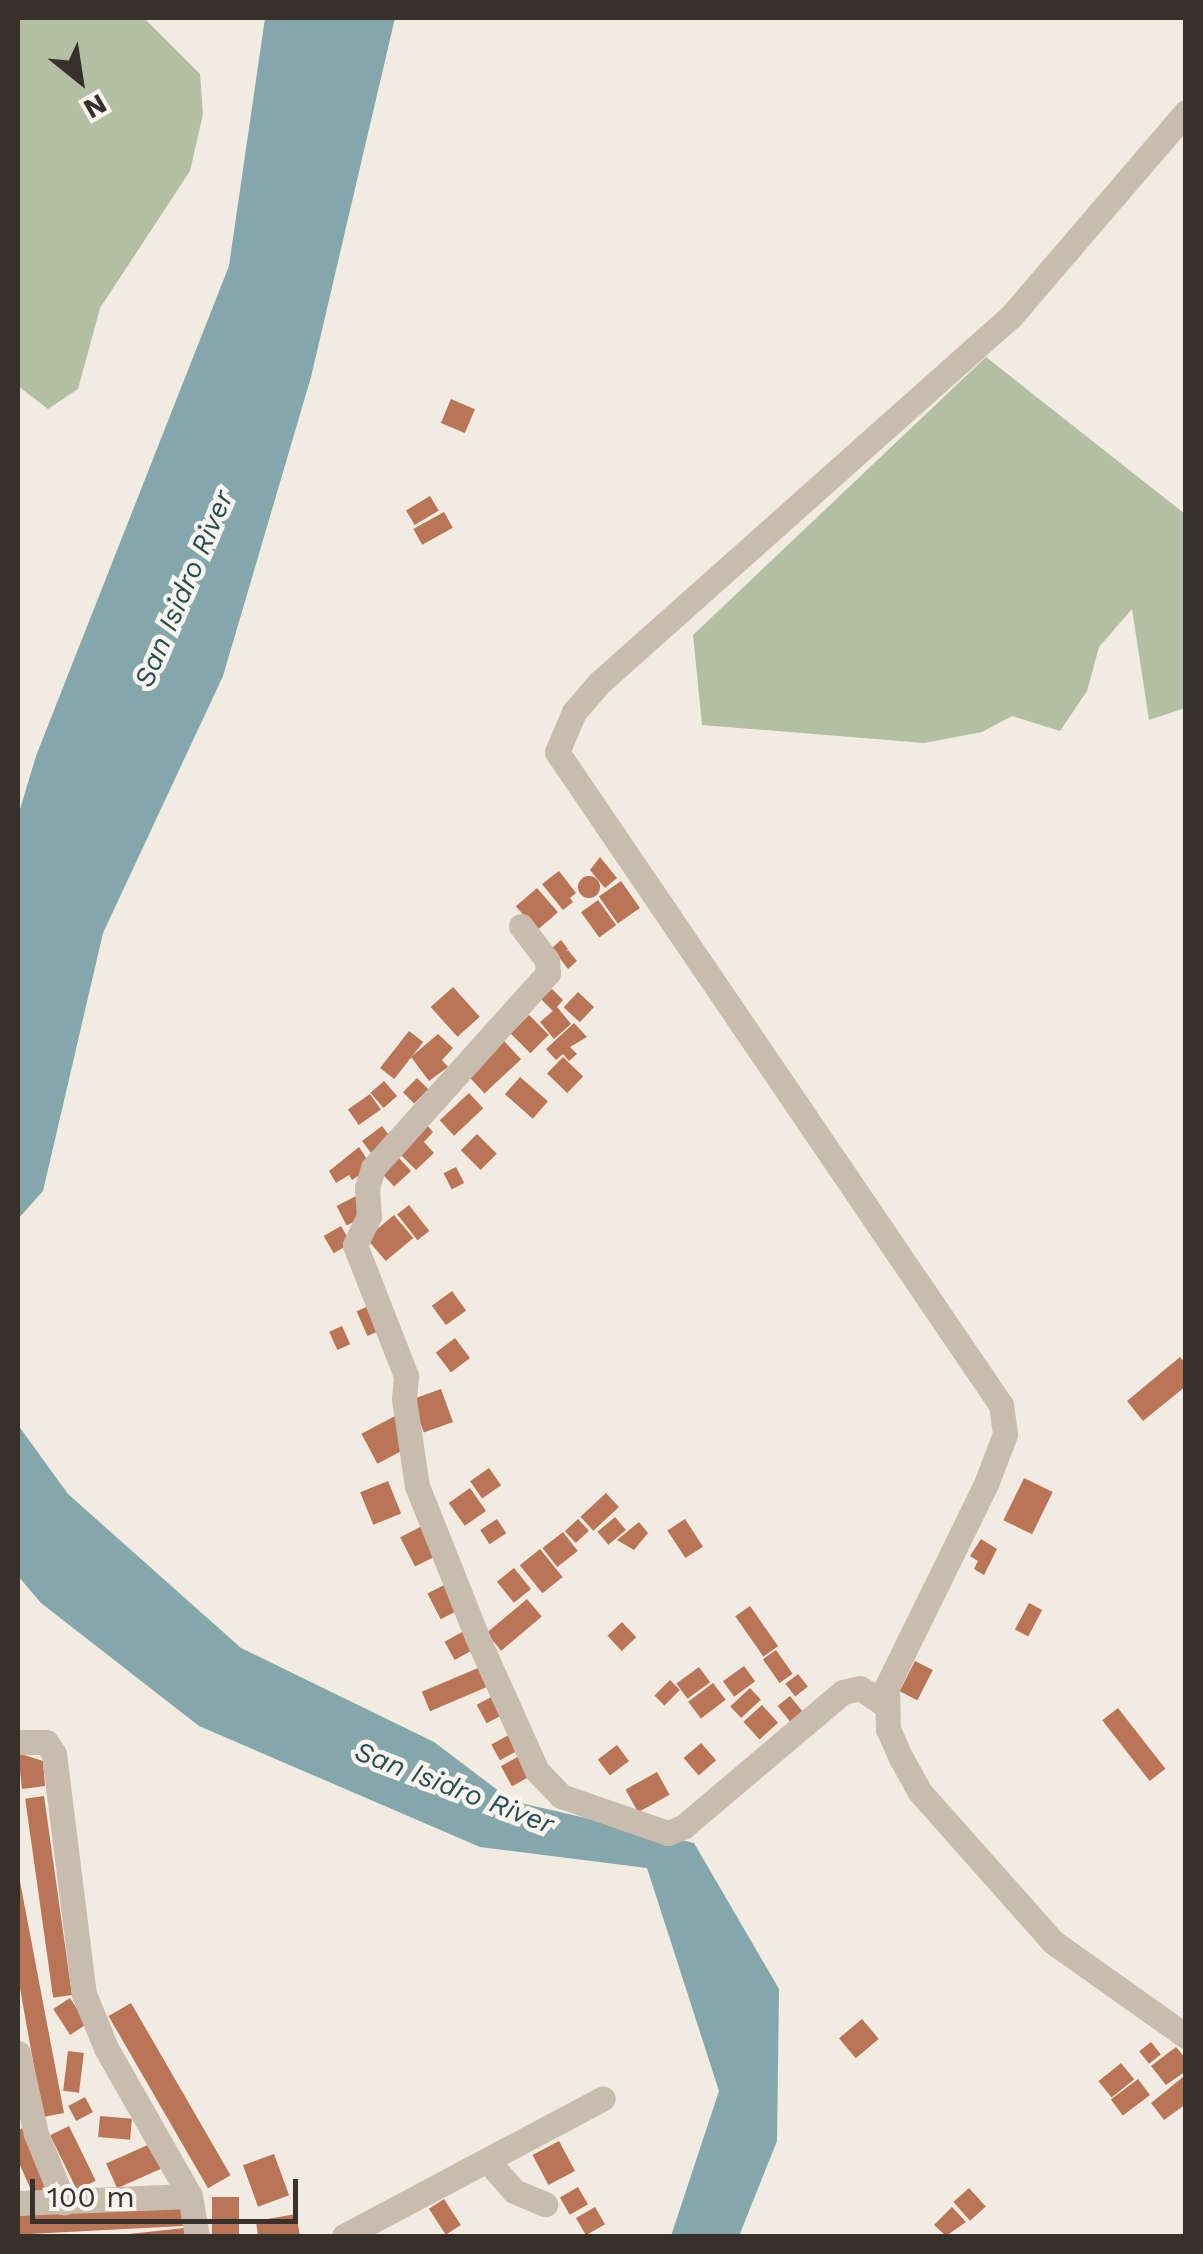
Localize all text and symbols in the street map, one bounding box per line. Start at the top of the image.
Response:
north arrow [30,30,130,130]
text: N [78,87,112,126]
water label: San Isidro River [127,485,241,693]
water label: San Isidro River [350,1735,558,1841]
scale bar [35,2159,302,2221]
text: 100 m [47,2179,135,2214]

